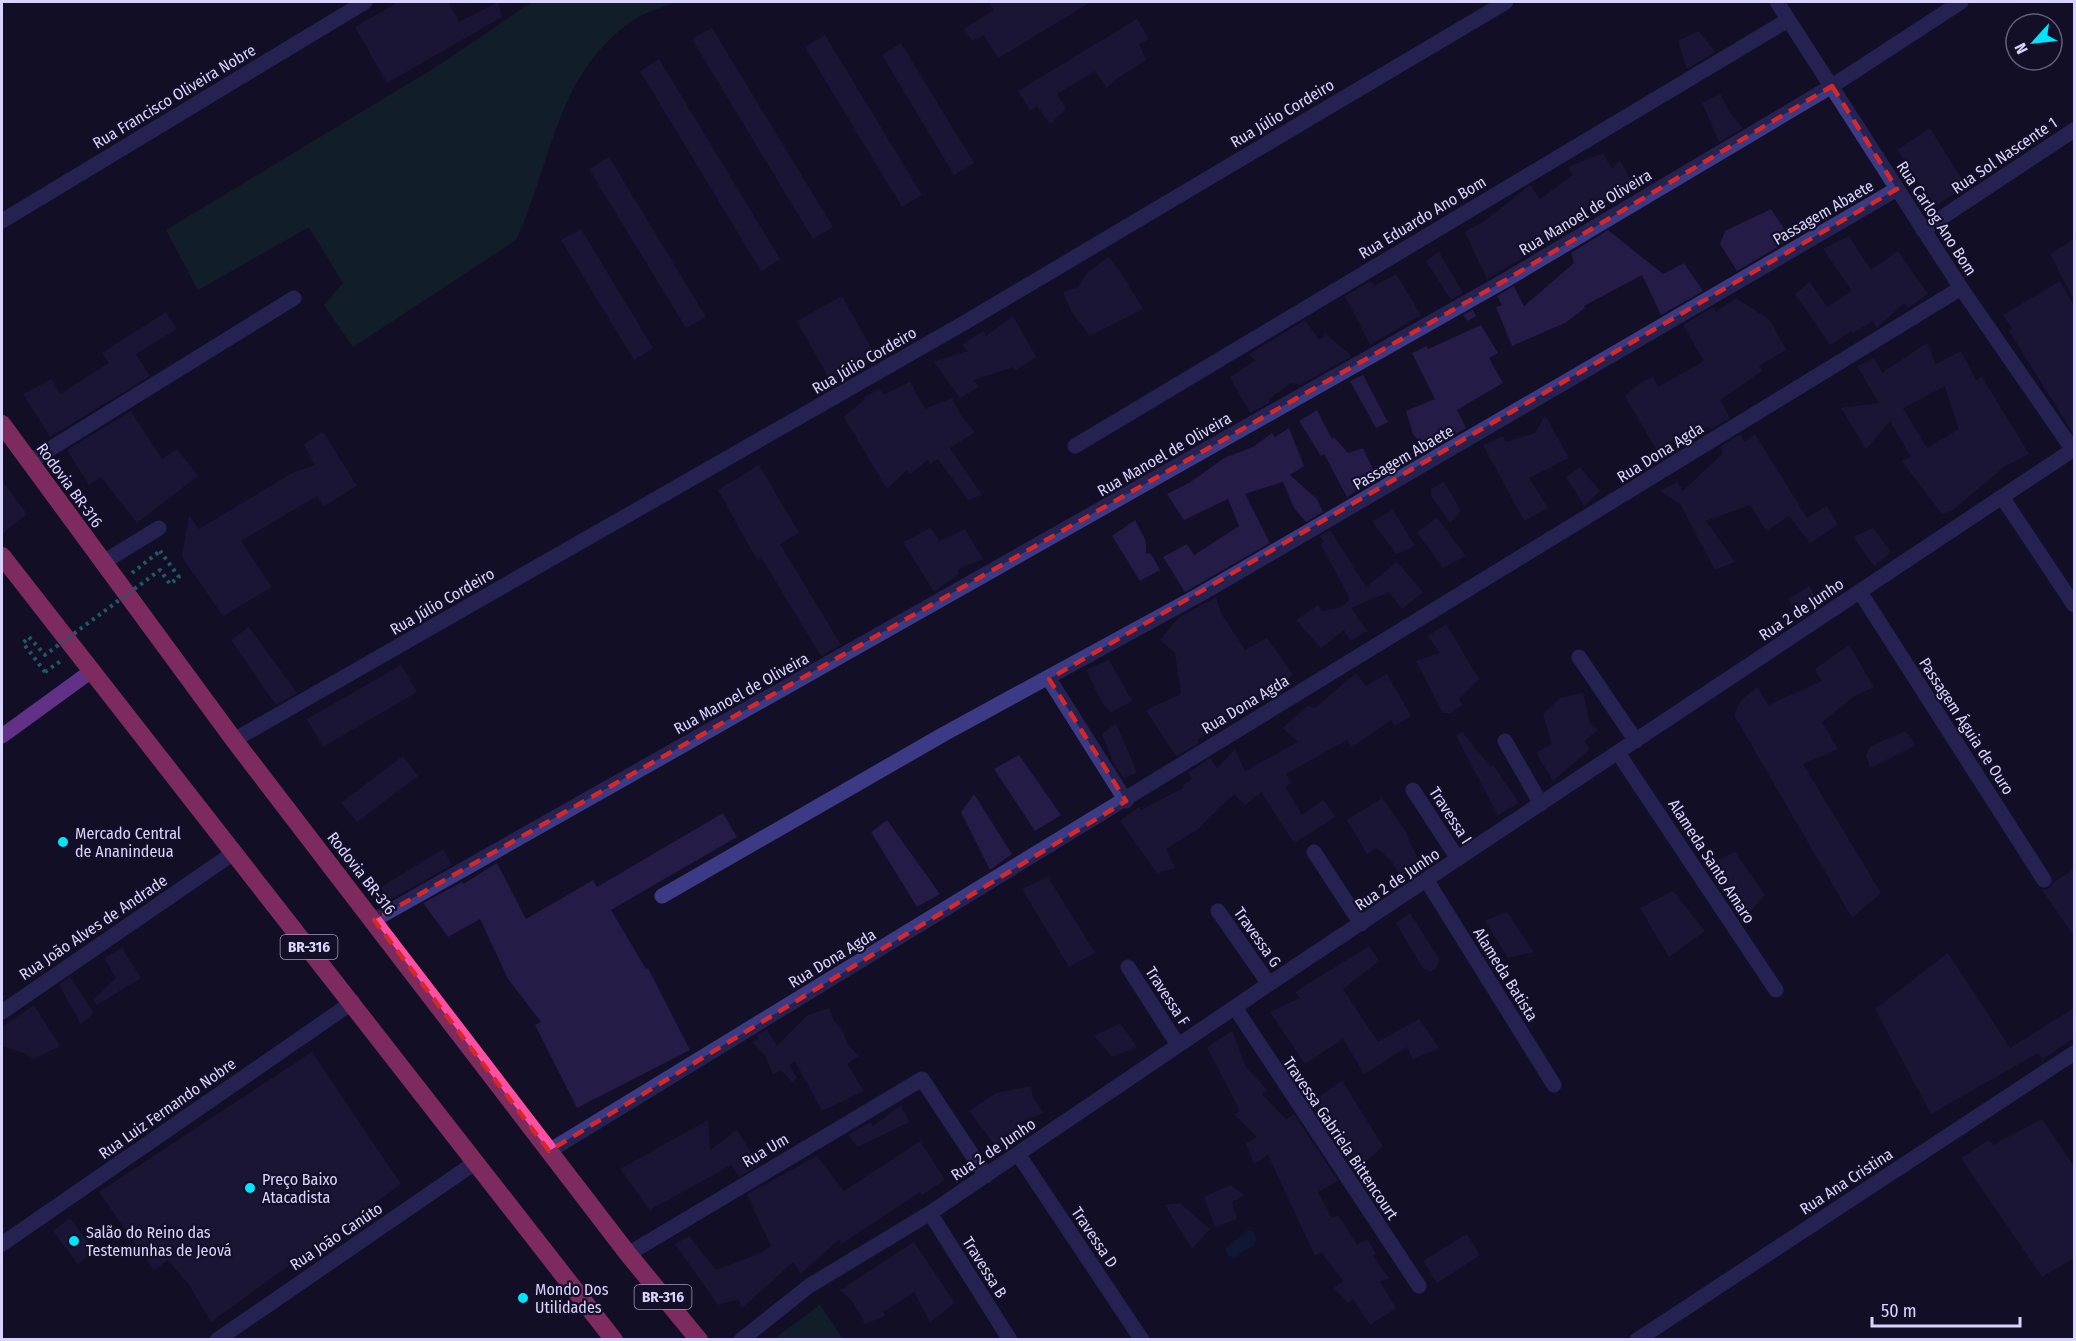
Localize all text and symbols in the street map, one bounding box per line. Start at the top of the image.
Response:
north arrow [2004,12,2064,72]
street label: Rua Francisco Oliveira Nobre [89,40,259,153]
text: N [2010,40,2032,57]
street label: Rua Júlio Cordeiro [1227,75,1337,152]
street label: Rua Sol Nascente 1 [1948,113,2061,198]
street label: Rua Carlog Ano Bom [1893,158,1981,279]
street label: Rua Manoel de Oliveira [1516,165,1655,259]
street label: Rua Eduardo Ano Bom [1355,172,1489,263]
street label: Passagem Abaete [1770,176,1877,249]
street label: Rua Júlio Cordeiro [809,323,920,398]
street label: Rua Manoel de Oliveira [1094,408,1235,500]
street label: Rua Dona Agda [1613,418,1707,487]
street label: Passagem Abaete [1350,421,1457,494]
street label: Rodovia BR-316 [33,439,107,531]
street label: Rua Júlio Cordeiro [387,564,498,639]
street label: Rua 2 de Junho [1755,574,1847,645]
street label: Rua Manoel de Oliveira [671,648,812,738]
street label: Passagem Águia de Ouro [1915,654,2018,798]
street label: Rua Dona Agda [1198,671,1293,738]
street label: Travessa I [1425,783,1476,847]
street label: Alameda Santo Amaro [1664,796,1759,927]
place label: Mercado Central de Ananindeua [75,824,181,861]
street label: Rodovia BR-316 [323,828,400,918]
marker: Mercado Central de Ananindeua [56,835,70,849]
street label: Rua 2 de Junho [1351,844,1443,915]
street label: Rua João Alves de Andrade [16,871,171,984]
street label: Travessa G [1230,904,1285,971]
street label: Alameda Batista [1469,924,1542,1025]
street label: Rua Dona Agda [785,925,880,992]
road number: BR-316 [280,935,338,959]
street label: Travessa F [1141,963,1194,1029]
street label: Travessa Gabriela Bittencourt [1279,1053,1403,1224]
street label: Rua Luiz Fernando Nobre [95,1054,240,1163]
street label: Rua 2 de Junho [947,1114,1039,1185]
street label: Rua Um [739,1129,792,1172]
street label: Rua Ana Cristina [1796,1144,1896,1219]
place label: Preço Baixo Atacadista [262,1170,338,1207]
marker: Preço Baixo Atacadista [243,1181,257,1195]
street label: Rua João Canúto [286,1199,386,1274]
street label: Travessa D [1067,1203,1122,1271]
place label: Salão do Reino das Testemunhas de Jeová [86,1223,232,1260]
street label: Travessa B [958,1233,1011,1301]
marker: Salão do Reino das Testemunhas de Jeová [67,1234,81,1248]
place label: Mondo Dos Utilidades [535,1280,609,1317]
road number: BR-316 [634,1285,692,1309]
scale bar [1872,1290,2020,1328]
marker: Mondo Dos Utilidades [516,1291,530,1305]
text: 50 m [1881,1300,1917,1322]

